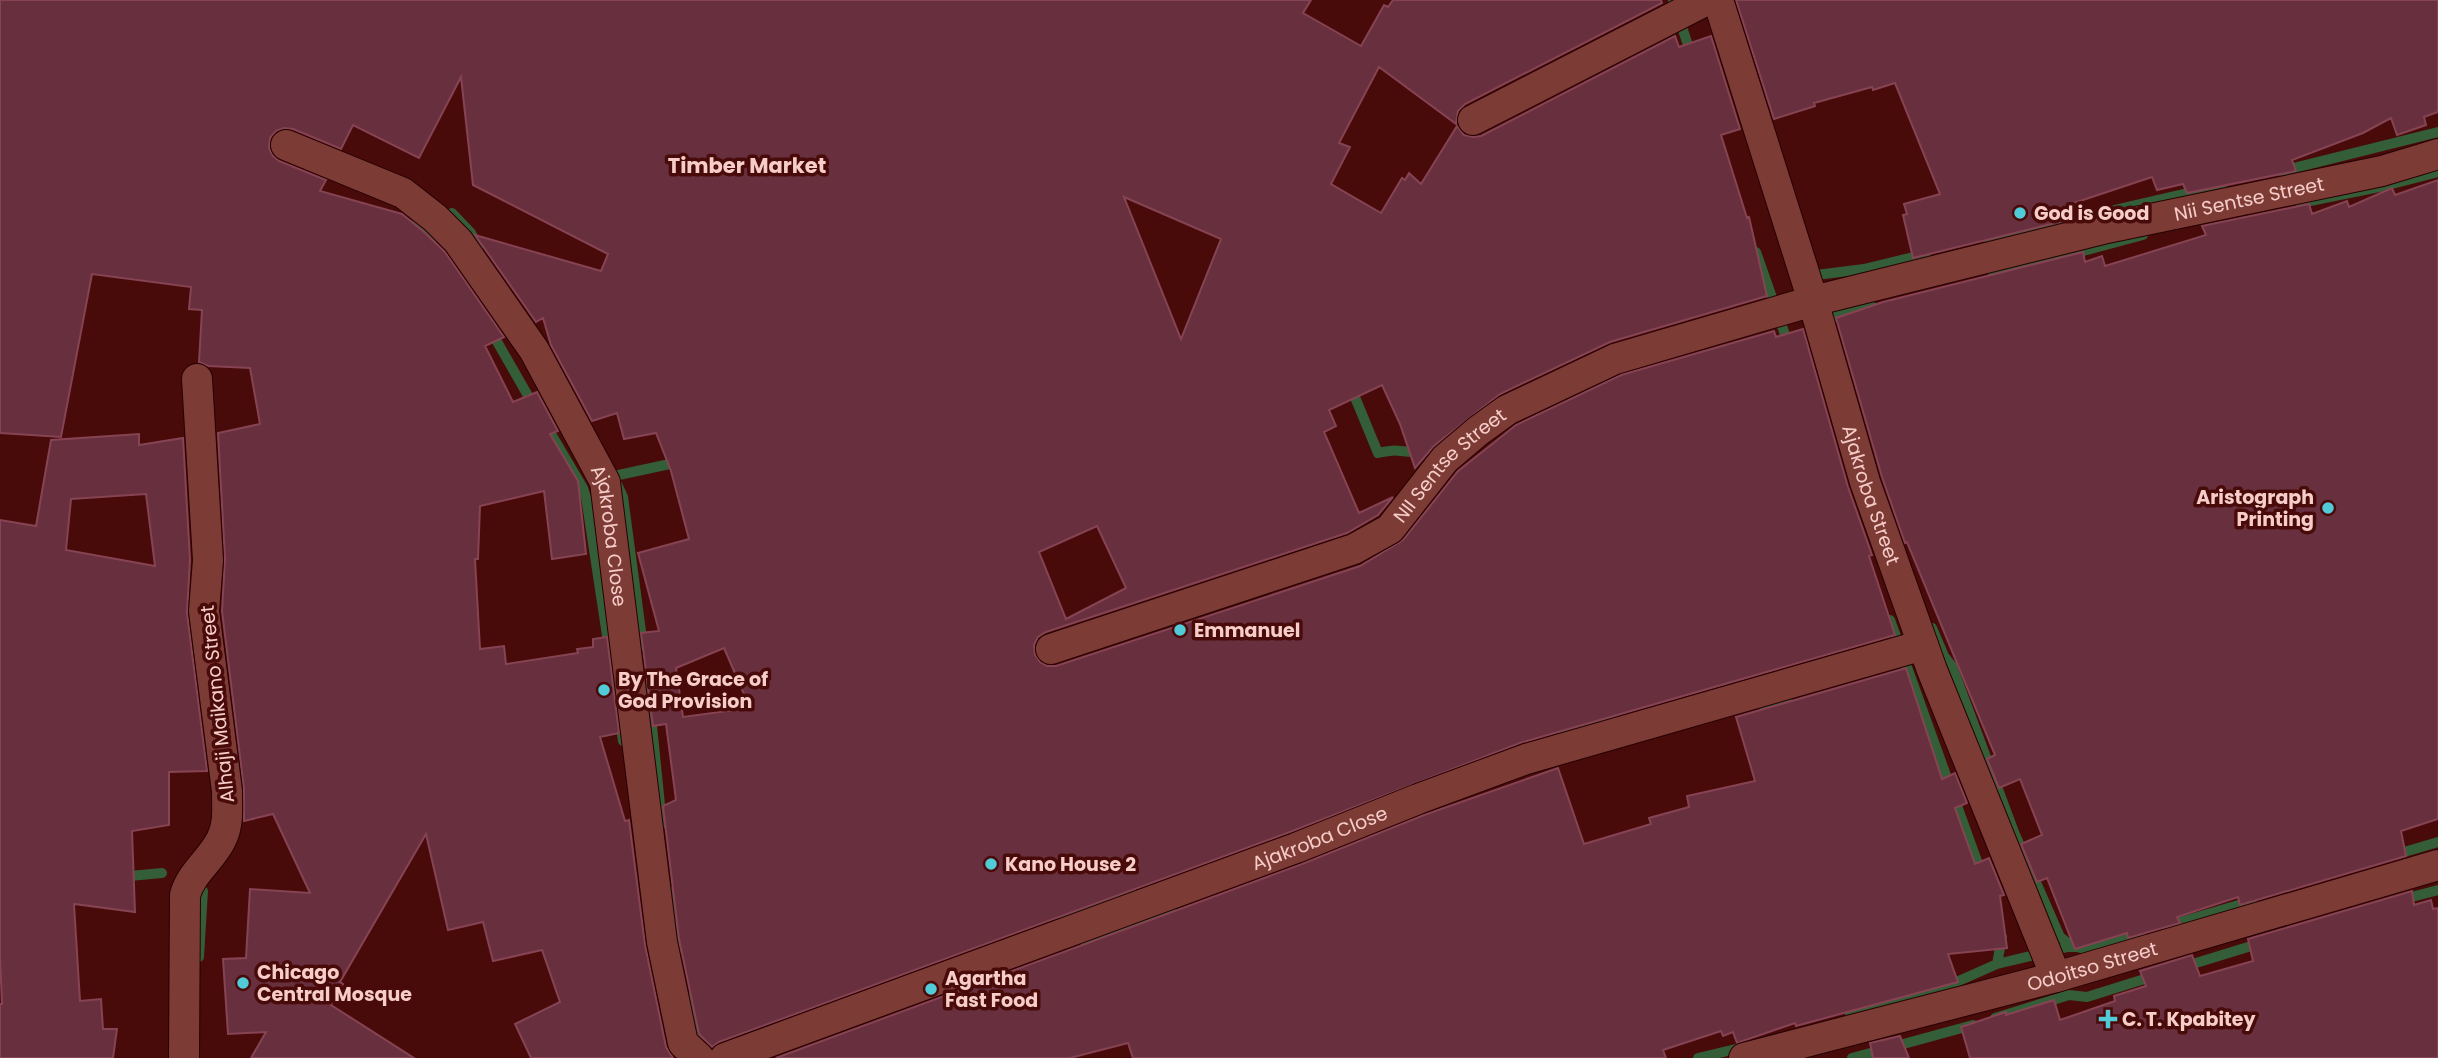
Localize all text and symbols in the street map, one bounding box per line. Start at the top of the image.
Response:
district label: Timber Market [668,151,826,180]
street label: Nii Sentse Street [2172,170,2326,228]
place label: God is Good [2034,200,2149,227]
marker: God is Good [2012,205,2028,221]
street label: NII Sentse Street [1387,402,1512,529]
street label: Ajakroba Street [1835,422,1906,569]
street label: Ajakroba Close [584,460,633,608]
place label: Aristograph Printing [2196,484,2314,533]
marker: Aristograph Printing [2320,500,2336,516]
street label: Alhaji Maikano Street [194,604,241,804]
place label: Emmanuel [1194,617,1300,644]
marker: Emmanuel [1172,622,1188,638]
place label: By The Grace of God Provision [618,666,768,715]
marker: By The Grace of God Provision [596,682,612,698]
street label: Ajakroba Close [1248,800,1392,877]
place label: Kano House 2 [1005,851,1136,878]
marker: Kano House 2 [983,856,999,872]
street label: Odoitso Street [2024,935,2161,998]
place label: Chicago Central Mosque [257,959,412,1008]
place label: Agartha Fast Food [945,965,1038,1014]
marker: Chicago Central Mosque [235,975,251,991]
marker: Agartha Fast Food [923,981,939,997]
place label: C. T. Kpabitey [2122,1006,2256,1033]
marker: C. T. Kpabitey [2100,1011,2116,1027]

